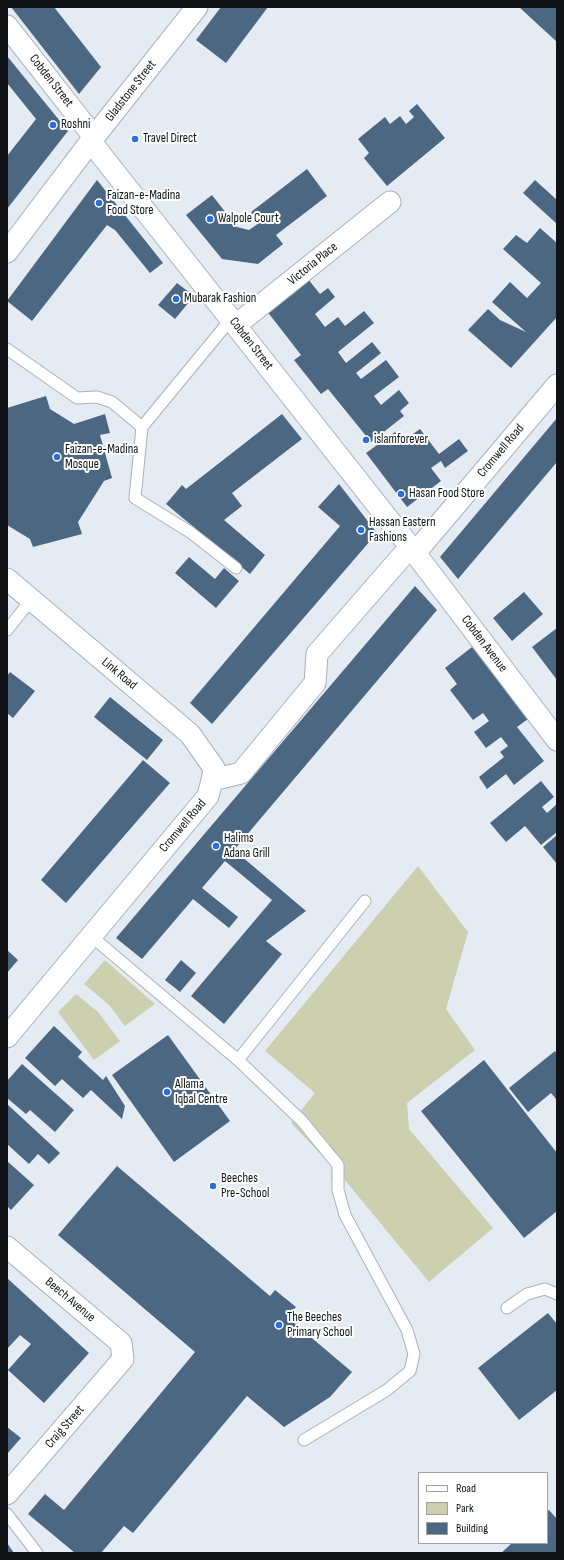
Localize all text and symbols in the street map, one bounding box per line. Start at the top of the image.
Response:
street label: Cobden Street [26,51,76,111]
street label: Gladstone Street [102,57,160,125]
place label: Roshni [61,117,90,133]
marker: Roshni [48,120,58,130]
place label: Travel Direct [143,131,197,147]
marker: Travel Direct [130,134,140,144]
place label: Faizan-e-Madina Food Store [107,188,180,219]
marker: Faizan-e-Madina Food Store [94,198,104,208]
place label: Walpole Court [218,211,279,227]
marker: Walpole Court [205,214,215,224]
street label: Victoria Place [285,239,341,289]
place label: Mubarak Fashion [184,291,256,307]
marker: Mubarak Fashion [171,294,181,304]
street label: Cobden Street [226,314,276,374]
street label: Cromwell Road [474,421,528,481]
place label: islamforever [374,432,428,448]
marker: islamforever [361,435,371,445]
place label: Faizan-e-Madina Mosque [65,442,138,473]
marker: Faizan-e-Madina Mosque [52,452,62,462]
place label: Hasan Food Store [409,486,484,502]
marker: Hasan Food Store [396,489,406,499]
place label: Hassan Eastern Fashions [369,515,436,546]
marker: Hassan Eastern Fashions [356,525,366,535]
street label: Cobden Avenue [458,613,510,675]
street label: Link Road [98,655,140,693]
street label: Cromwell Road [156,796,210,856]
place label: Halims Adana Grill [224,831,270,862]
marker: Halims Adana Grill [211,841,221,851]
place label: Allama Iqbal Centre [175,1077,228,1108]
marker: Allama Iqbal Centre [162,1087,172,1097]
place label: Beeches Pre-School [221,1171,269,1202]
marker: Beeches Pre-School [208,1181,218,1191]
street label: Beech Avenue [42,1274,98,1326]
place label: The Beeches Primary School [287,1310,352,1341]
marker: The Beeches Primary School [274,1320,284,1330]
street label: Craig Street [42,1402,88,1452]
legend [418,1472,548,1544]
text: Road [456,1481,476,1496]
text: Park [456,1501,474,1516]
text: Building [456,1521,488,1536]

